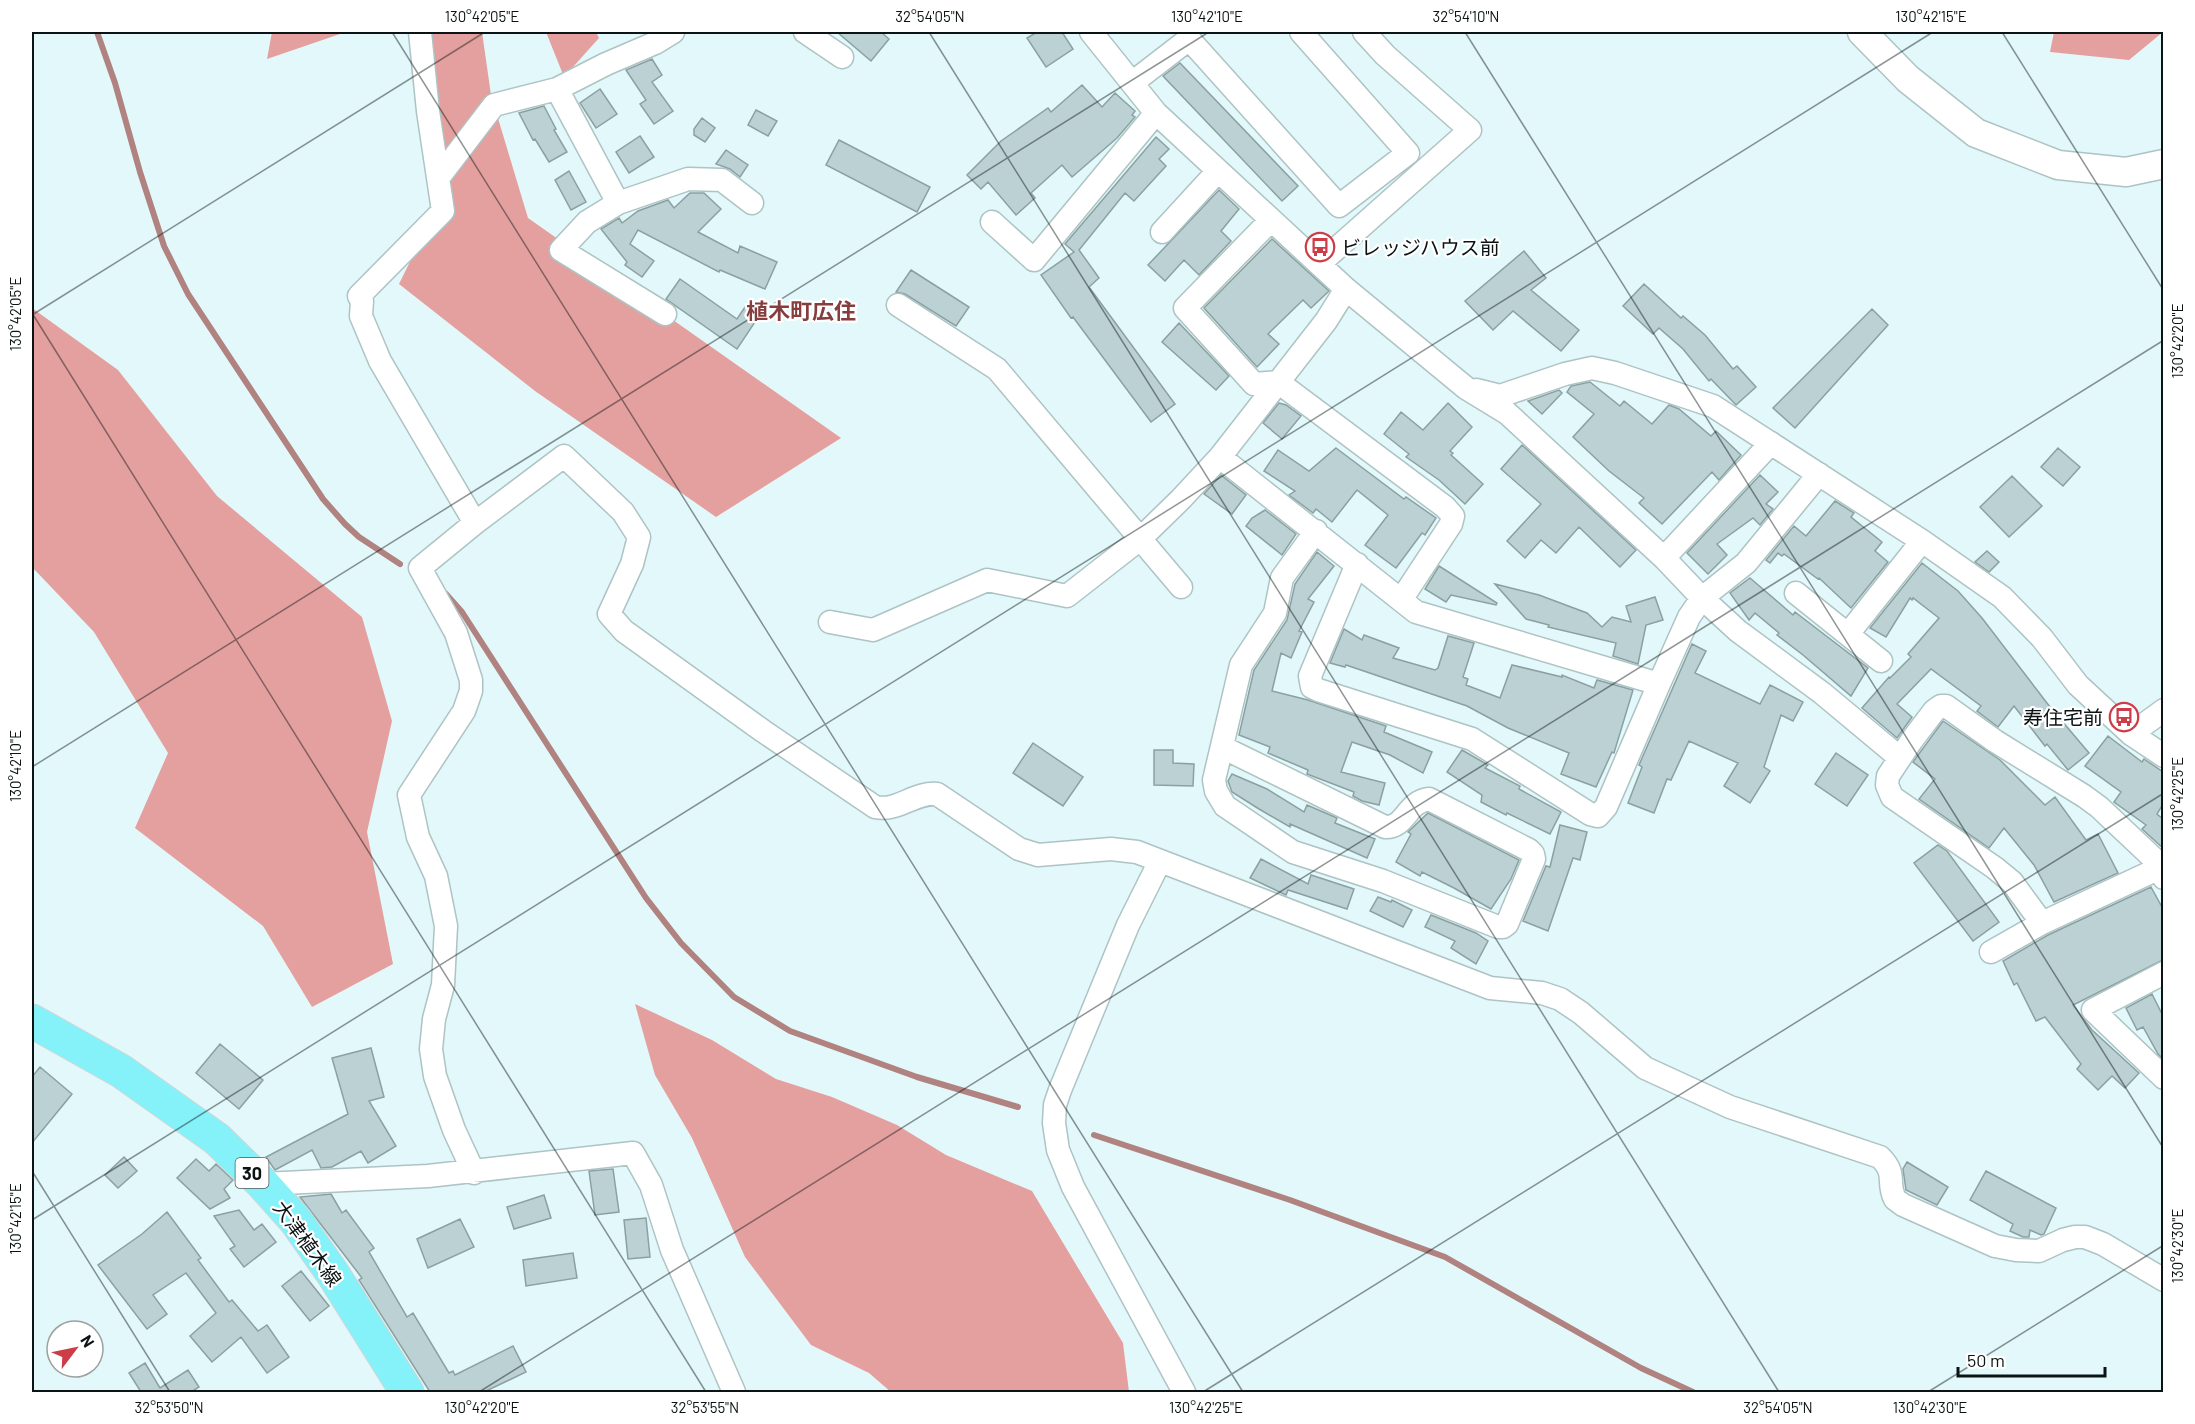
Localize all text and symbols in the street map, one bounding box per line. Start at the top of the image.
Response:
text: 130°42'05"E [445,7,519,25]
text: 32°54'05"N [895,7,965,25]
text: 130°42'10"E [1171,7,1243,25]
text: 32°54'10"N [1432,7,1500,25]
text: 130°42'15"E [1895,7,1967,25]
bus stop icon: ビレッジハウス前 [1304,231,1336,263]
place label: ビレッジハウス前 [1341,235,1500,259]
text: 130°42'05"E [6,277,24,351]
district label: 植木町広住 [746,297,856,323]
text: 130°42'20"E [2168,304,2186,379]
bus stop icon: 寿住宅前 [2108,701,2140,733]
place label: 寿住宅前 [2023,705,2103,729]
text: 130°42'10"E [6,730,24,802]
text: 130°42'25"E [2168,757,2186,831]
road number: 30 [236,1158,268,1188]
text: 130°42'15"E [6,1183,24,1255]
street label: 大津植木線 [269,1195,347,1291]
text: 130°42'30"E [2168,1209,2186,1283]
north arrow [45,1319,105,1379]
text: N [77,1331,99,1350]
scale bar [1958,1340,2105,1378]
text: 50 m [1967,1349,2005,1371]
text: 32°53'50"N [134,1398,204,1416]
text: 130°42'20"E [445,1398,520,1416]
text: 32°53'55"N [671,1398,739,1416]
text: 130°42'25"E [1169,1398,1243,1416]
text: 32°54'05"N [1743,1398,1813,1416]
text: 130°42'30"E [1893,1398,1967,1416]

